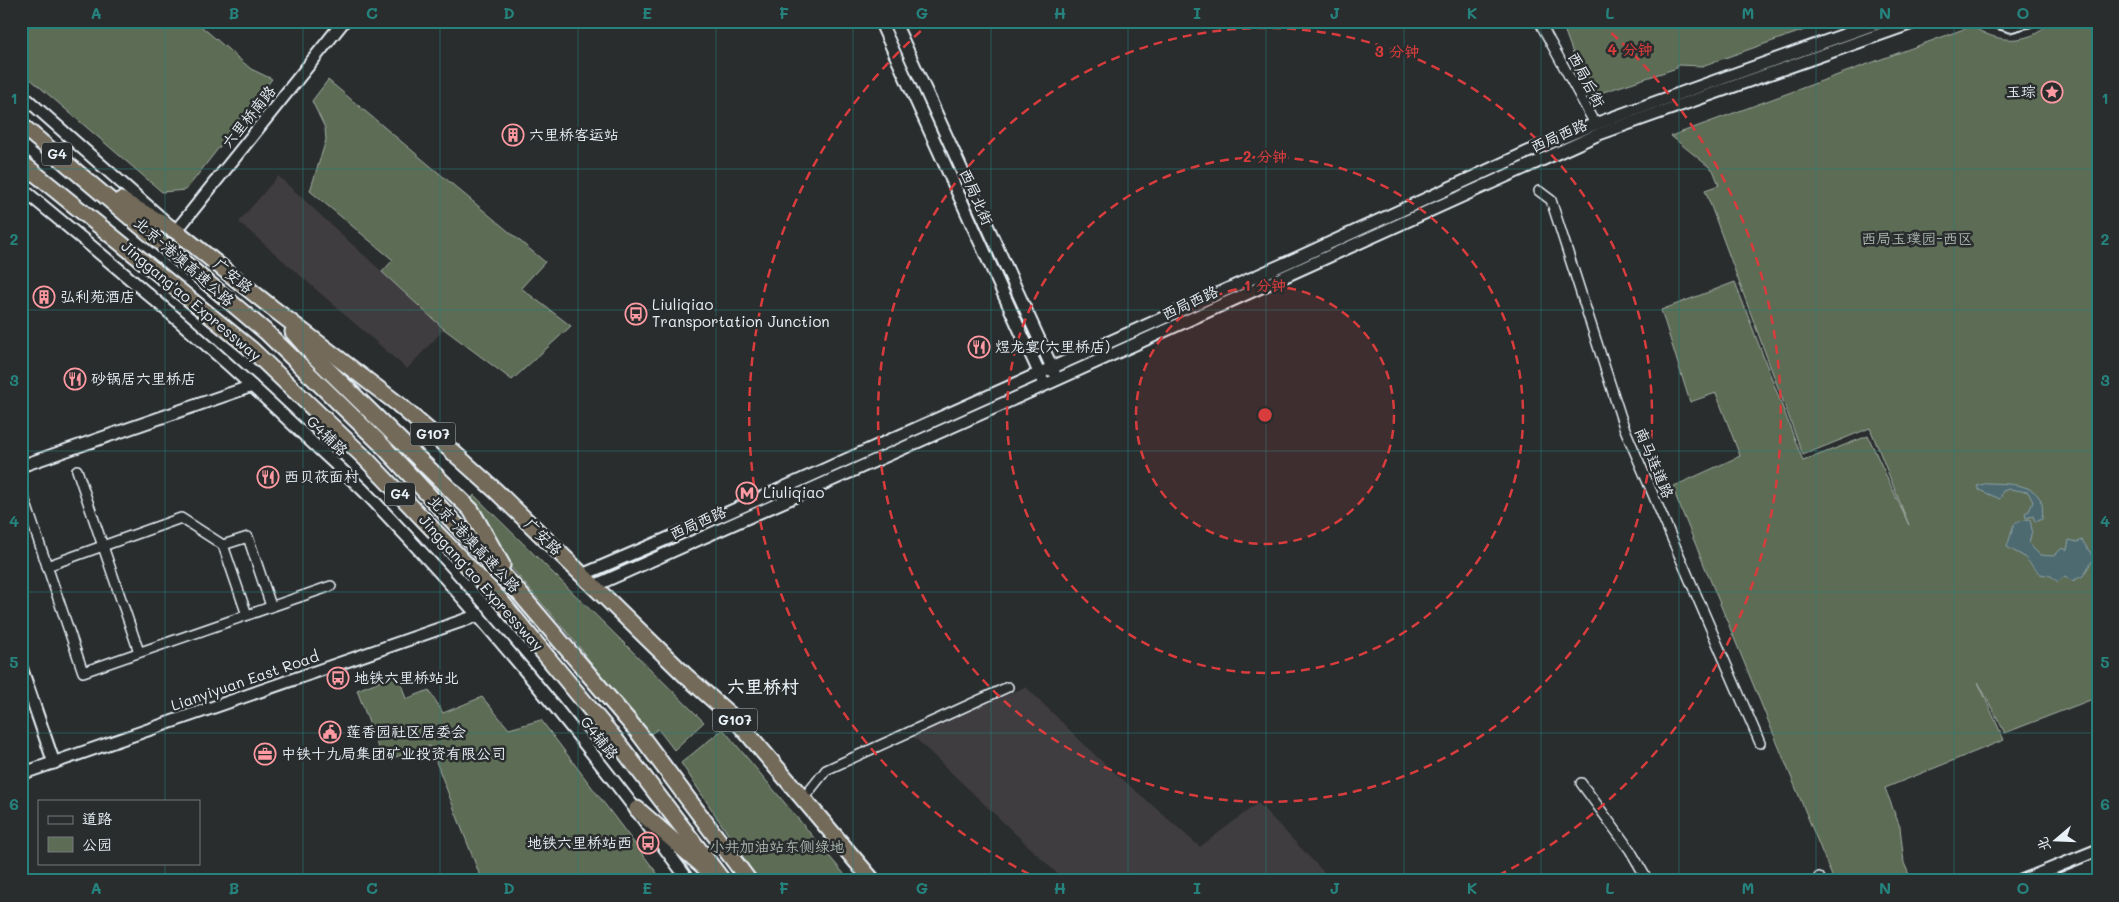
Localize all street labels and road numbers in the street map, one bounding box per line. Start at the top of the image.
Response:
street label: 西局后街 [1564,48,1610,111]
street label: 六里桥南路 [217,81,280,152]
street label: 西局西路 [1527,114,1590,156]
road number: G4 [42,142,72,166]
street label: 西局北街 [956,165,998,228]
street label: 北京-港澳高速公路 [130,212,239,310]
street label: Jinggang'ao Expressway [117,236,266,365]
street label: 广安路 [210,253,257,297]
street label: 西局西路 [1158,280,1221,324]
street label: G4辅路 [303,411,353,460]
road number: G107 [410,422,456,446]
street label: 南马连道路 [1631,424,1679,501]
road number: G4 [385,482,415,506]
street label: 北京-港澳高速公路 [424,490,525,596]
street label: 西局西路 [666,501,729,543]
street label: Jinggang'ao Expressway [415,510,548,655]
street label: 广安路 [521,513,567,559]
street label: Lianyiyuan East Road [168,645,321,715]
road number: G107 [712,708,758,732]
street label: G4辅路 [576,712,623,763]

